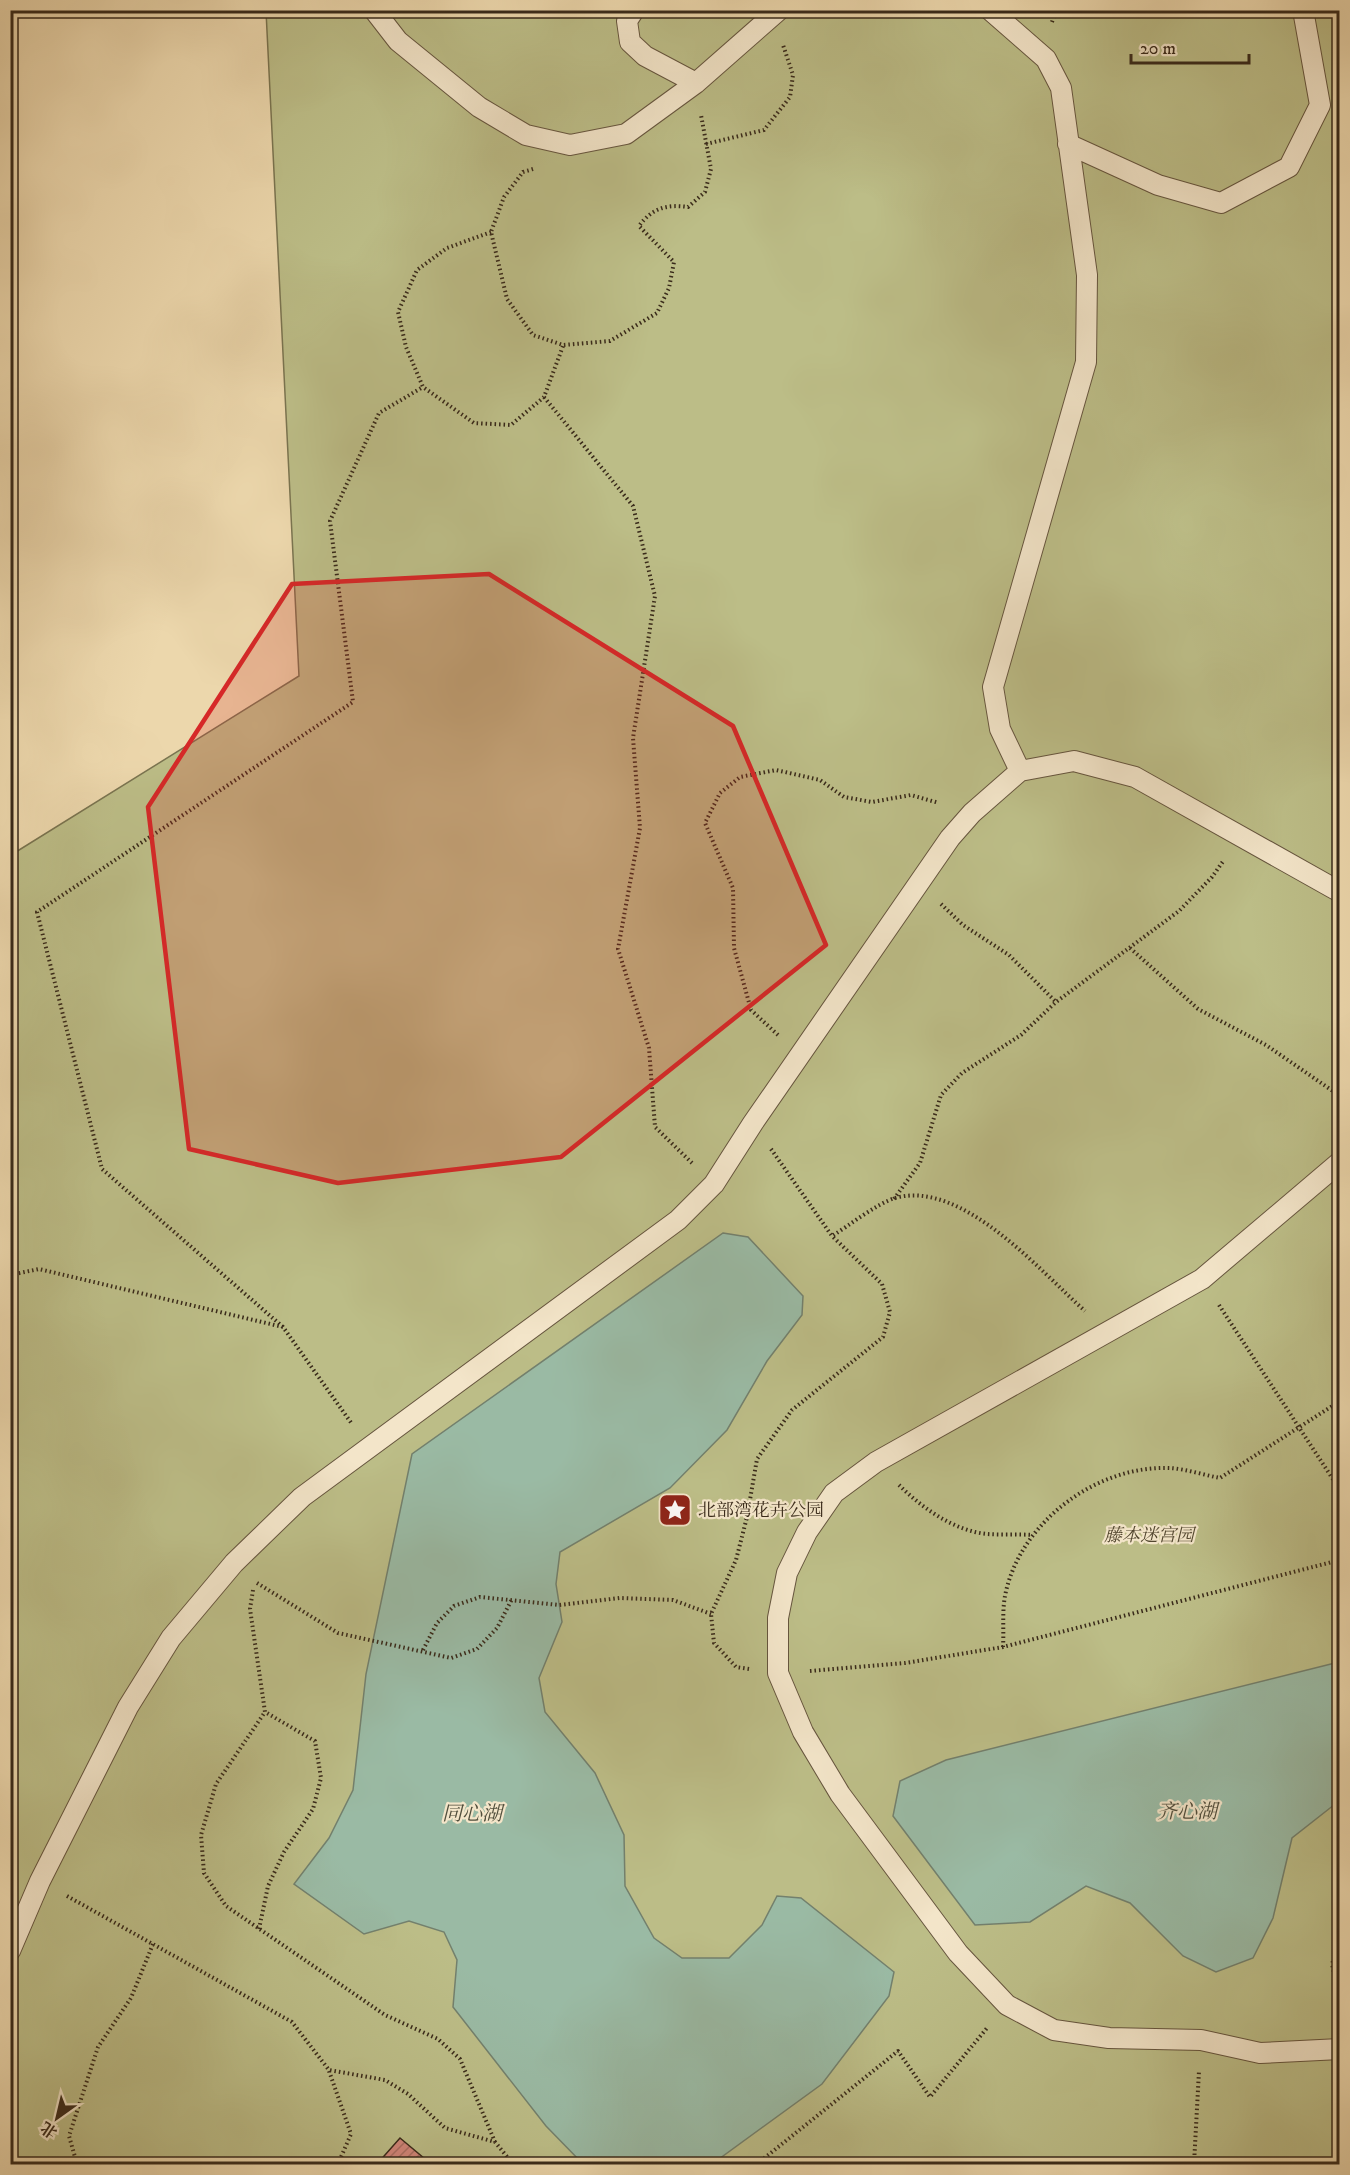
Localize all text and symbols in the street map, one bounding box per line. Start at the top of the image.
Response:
scale bar [1131,27,1250,65]
text: 20 m [1140,38,1176,60]
place icon: 北部湾花卉公园 [657,1492,693,1528]
place label: 北部湾花卉公园 [698,1500,824,1522]
park label: 藤本迷宫园 [1104,1525,1197,1547]
water label: 齐心湖 [1157,1800,1220,1825]
water label: 同心湖 [442,1802,505,1827]
north arrow [27,2088,87,2148]
text: 北 [37,2117,61,2142]

